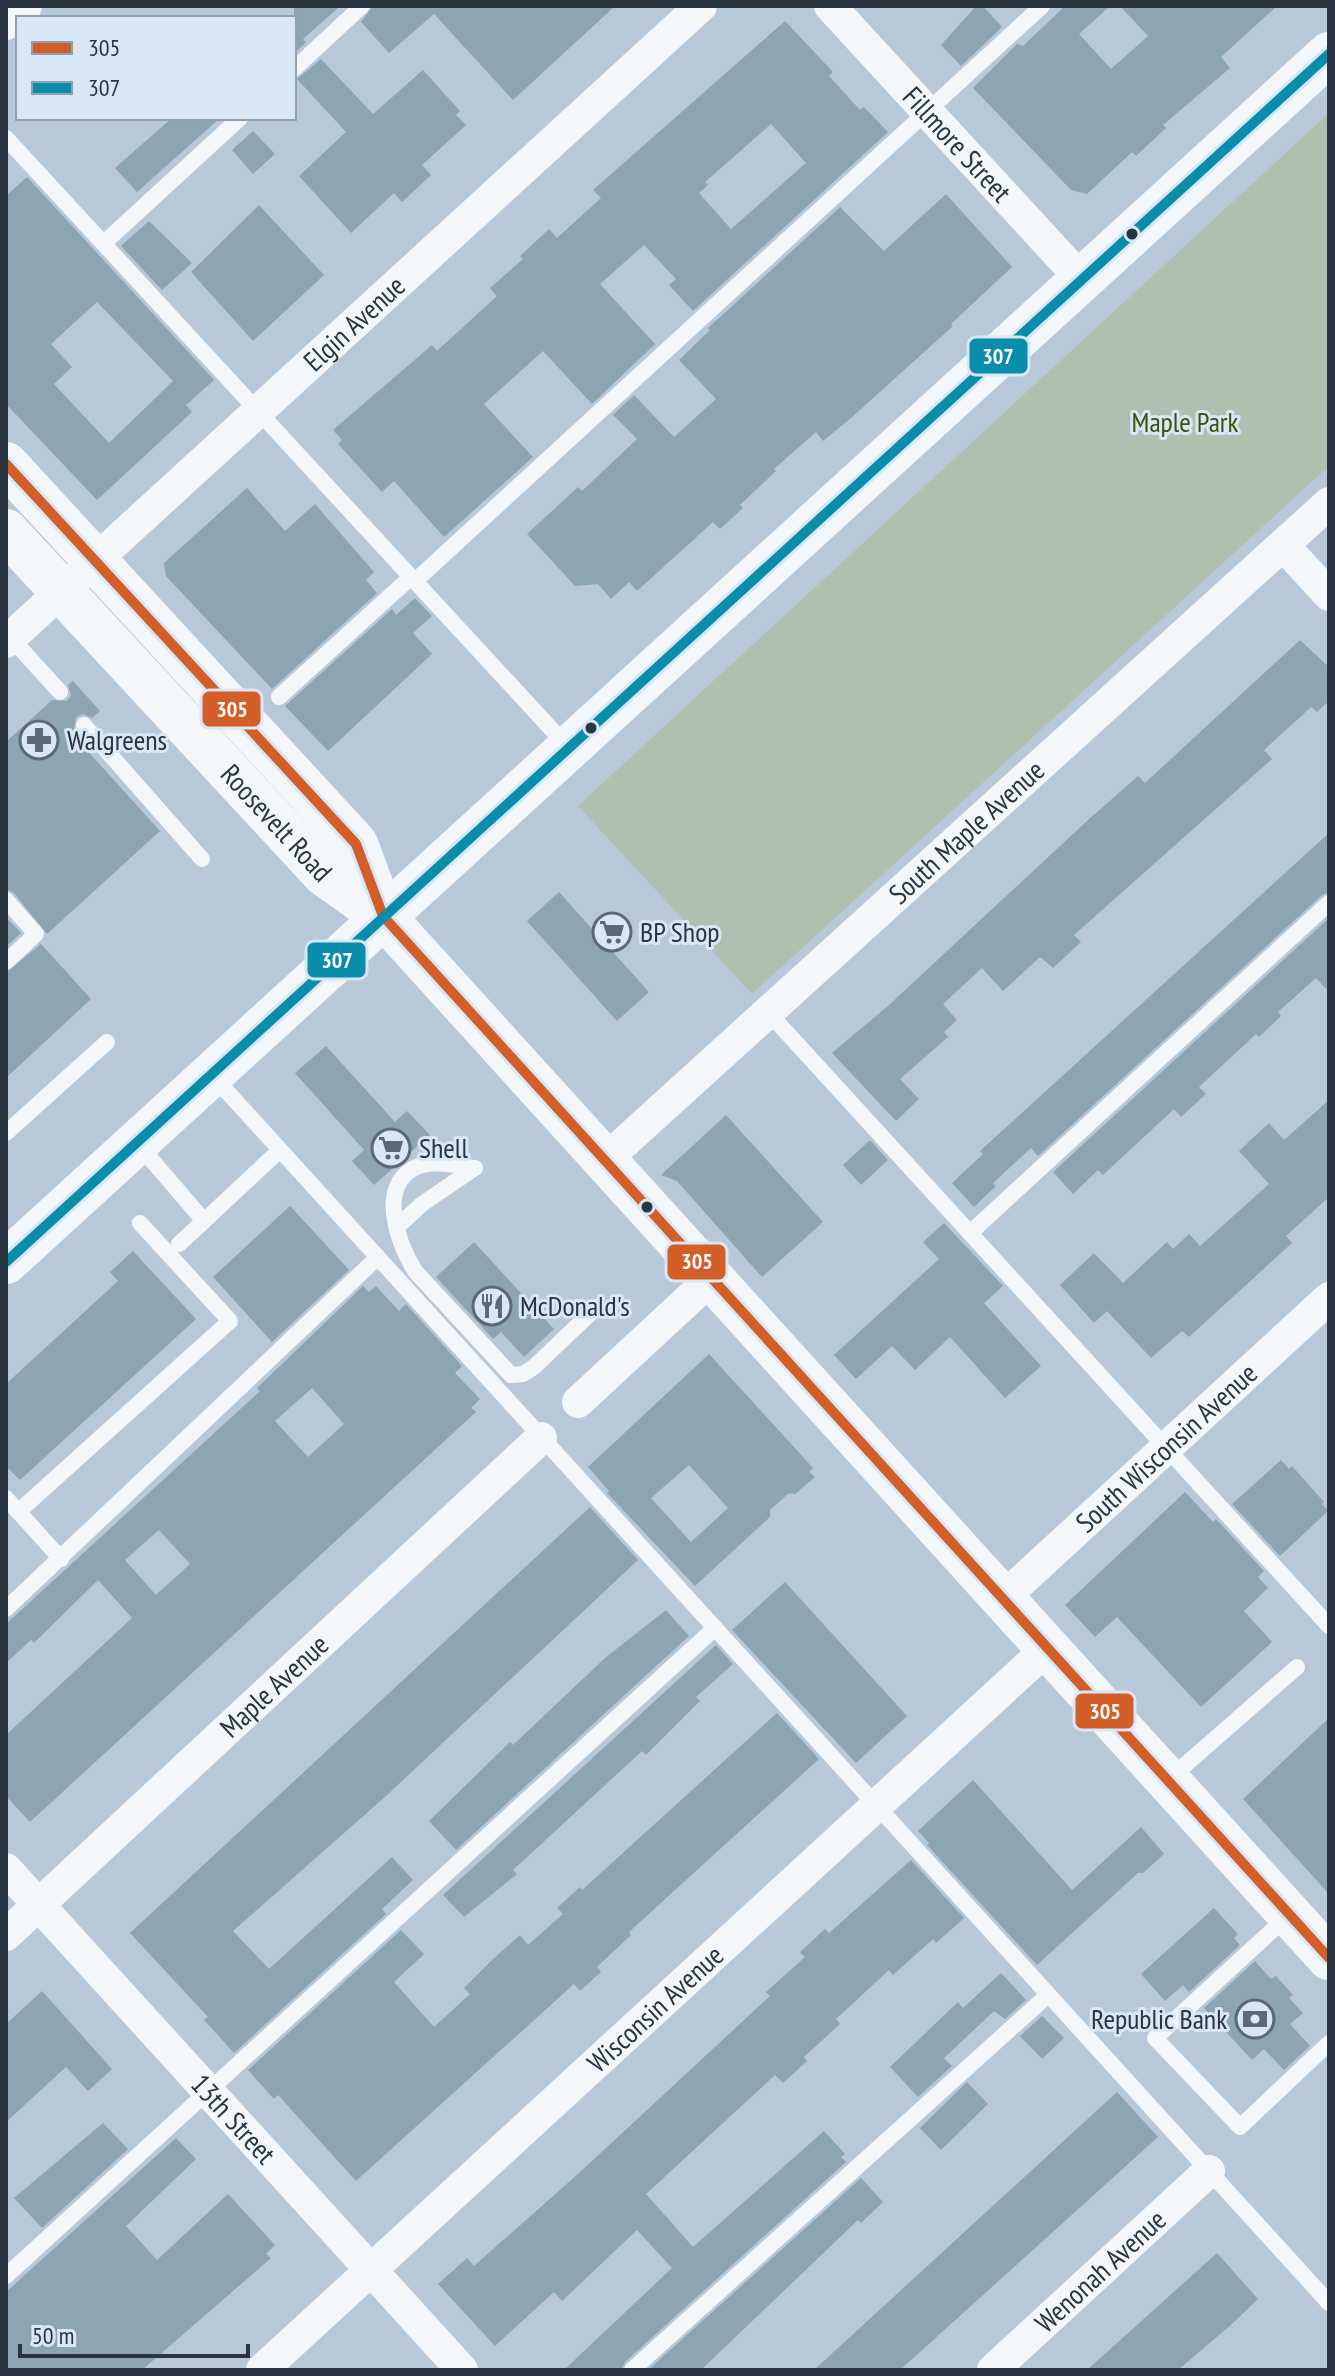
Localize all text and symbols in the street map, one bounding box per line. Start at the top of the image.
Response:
legend [16,16,296,120]
text: 305 [88,32,120,63]
text: 307 [88,72,120,103]
street label: Fillmore Street [895,78,1020,210]
unlabelled marker [1124,226,1140,242]
street label: Elgin Avenue [295,267,413,379]
line badge: 307 [968,337,1029,375]
text: 307 [982,342,1014,370]
park label: Maple Park [1132,403,1239,440]
line badge: 305 [201,690,262,728]
text: 305 [216,695,248,723]
pharmacy icon: Walgreens [18,719,60,761]
unlabelled marker [583,720,599,736]
place label: Walgreens [67,721,167,758]
street label: South Maple Avenue [880,752,1052,912]
street label: Roosevelt Road [213,756,341,889]
supermarket icon: BP Shop [591,911,633,953]
place label: BP Shop [640,913,719,950]
line badge: 307 [306,941,367,979]
text: 307 [321,946,353,974]
supermarket icon: Shell [370,1127,412,1169]
place label: Shell [419,1129,468,1166]
unlabelled marker [639,1199,655,1215]
line badge: 305 [666,1243,727,1281]
text: 305 [681,1247,713,1275]
restaurant icon: McDonald's [471,1285,513,1327]
place label: McDonald's [520,1287,630,1324]
street label: South Wisconsin Avenue [1067,1354,1265,1540]
street label: Maple Avenue [212,1626,336,1745]
line badge: 305 [1074,1692,1135,1730]
text: 305 [1089,1697,1121,1725]
street label: Wisconsin Avenue [579,1937,731,2080]
bank icon: Republic Bank [1234,1998,1276,2040]
place label: Republic Bank [1091,2000,1227,2037]
street label: 13th Street [183,2066,285,2172]
street label: Wenonah Avenue [1027,2201,1174,2340]
scale bar [20,2308,248,2358]
text: 50 m [32,2320,74,2351]

